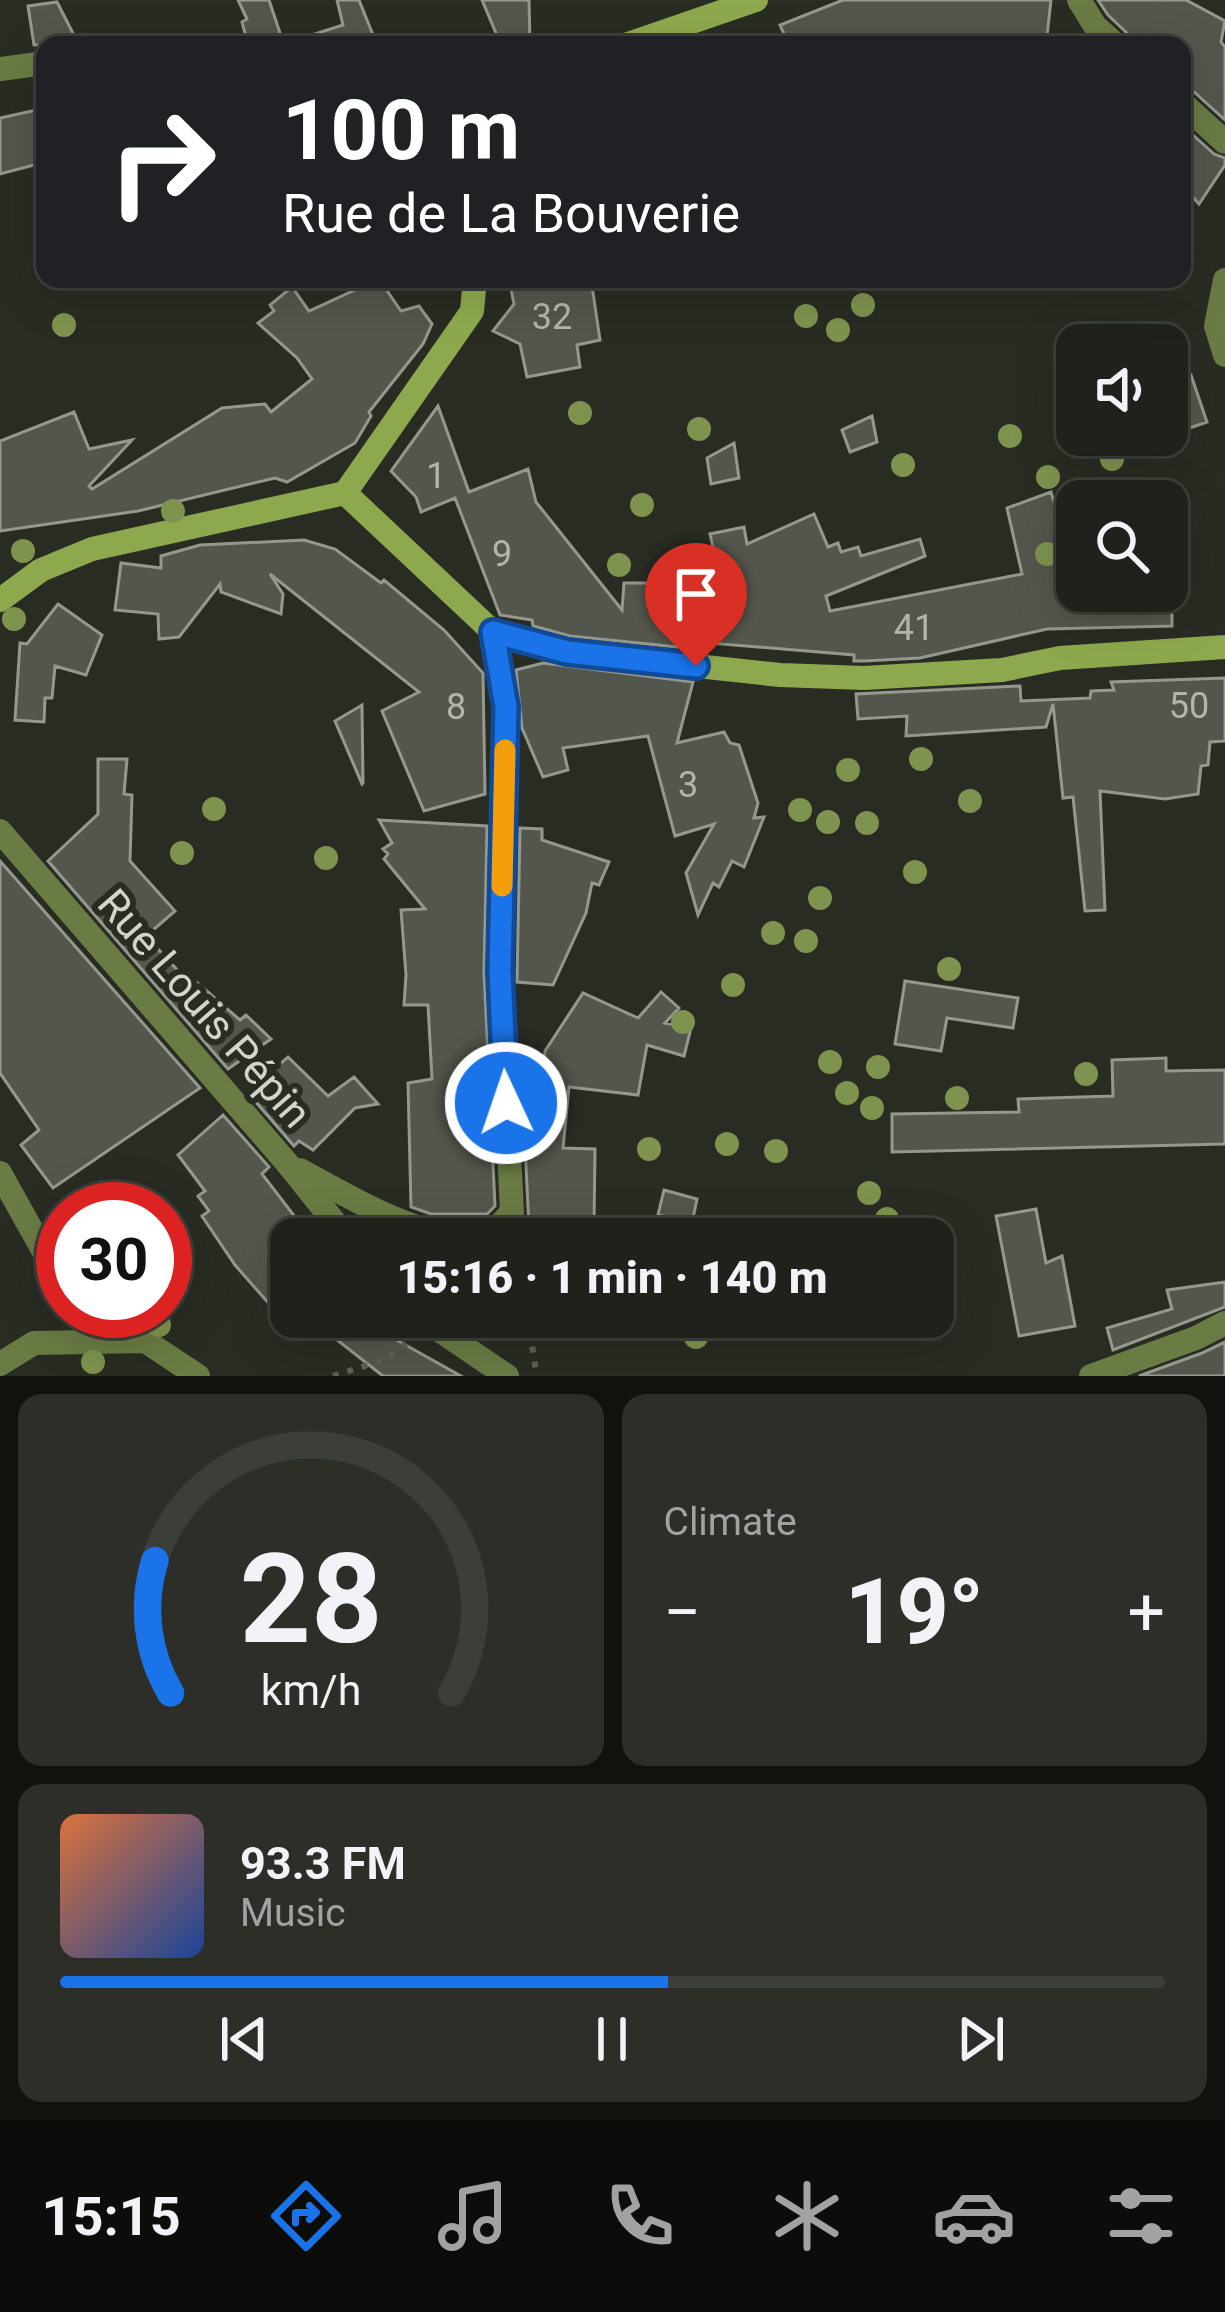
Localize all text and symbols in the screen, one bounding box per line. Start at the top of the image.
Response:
text: 100 m [282,81,520,180]
icon: right [84,84,240,240]
text: Rue de La Bouverie [282,182,740,245]
house number: 32 [532,296,572,338]
map controls [1056,324,1188,612]
button: sound [1056,324,1188,456]
house number: 1 [426,455,446,497]
button: search [1056,480,1188,612]
house number: 9 [492,533,512,575]
pin [645,543,747,666]
icon: arrive [663,561,729,627]
house number: 41 [894,607,934,649]
house number: 50 [1169,685,1209,727]
house number: 8 [446,686,466,728]
house number: 3 [678,764,698,806]
street label: Rue Louis Pépin [88,879,321,1137]
position arrow [443,1040,569,1166]
speed limit sign: 30 [36,1182,192,1338]
text: 15:16 · 1 min · 140 m [396,1251,828,1304]
text: Climate [664,1499,797,1545]
text: 28 [239,1526,382,1672]
text: 19° [845,1560,984,1665]
text: − [664,1574,701,1651]
text: + [1128,1574,1165,1651]
text: km/h [260,1665,361,1715]
text: 93.3 FM [240,1837,406,1890]
text: Music [240,1890,346,1936]
icon: previous [211,2006,277,2072]
icon: pause [579,2006,645,2072]
icon: next [948,2006,1014,2072]
icon: directions [264,2174,348,2258]
icon: music [431,2174,515,2258]
icon: phone [598,2174,682,2258]
icon: climate [765,2174,849,2258]
icon: car [932,2174,1016,2258]
icon: filters [1099,2174,1183,2258]
text: 15:15 [42,2185,181,2248]

